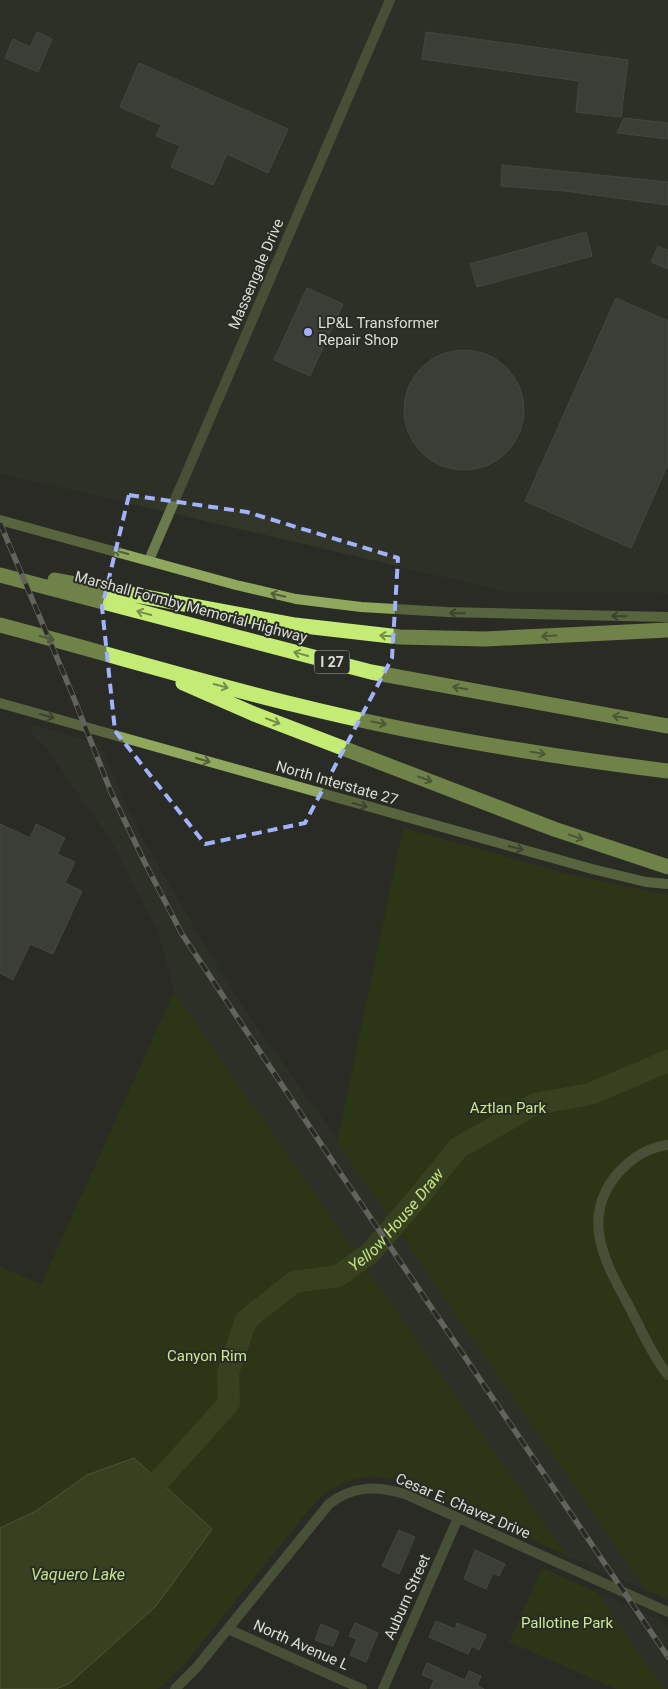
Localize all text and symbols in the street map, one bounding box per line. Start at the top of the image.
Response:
street label: Massengale Drive [225,216,287,332]
place label: LP&L Transformer Repair Shop [318,314,439,349]
marker: LP&L Transformer Repair Shop [302,326,314,338]
one-way arrow [114,547,130,557]
street label: Marshall Formby Memorial Highway [73,567,309,647]
one-way arrow [270,590,286,599]
one-way arrow [137,608,153,617]
one-way arrow [449,608,465,617]
one-way arrow [612,611,628,621]
one-way arrow [379,631,395,640]
one-way arrow [542,632,558,641]
one-way arrow [39,634,55,643]
one-way arrow [294,649,310,658]
road number: I 27 [314,650,350,674]
one-way arrow [212,681,228,691]
one-way arrow [453,683,469,693]
one-way arrow [38,711,54,721]
one-way arrow [612,712,628,722]
one-way arrow [265,717,280,726]
one-way arrow [370,719,386,729]
one-way arrow [530,748,546,758]
one-way arrow [195,756,211,766]
street label: North Interstate 27 [274,757,400,809]
one-way arrow [417,775,432,784]
one-way arrow [351,800,367,810]
one-way arrow [568,833,584,842]
one-way arrow [508,844,524,853]
park label: Aztlan Park [470,1099,547,1117]
water label: Yellow House Draw [344,1164,448,1275]
park label: Canyon Rim [167,1347,247,1365]
street label: Cesar E. Chavez Drive [393,1469,533,1543]
street label: Auburn Street [380,1552,434,1642]
water label: Vaquero Lake [31,1565,125,1584]
park label: Pallotine Park [521,1614,613,1632]
street label: North Avenue L [251,1616,351,1674]

